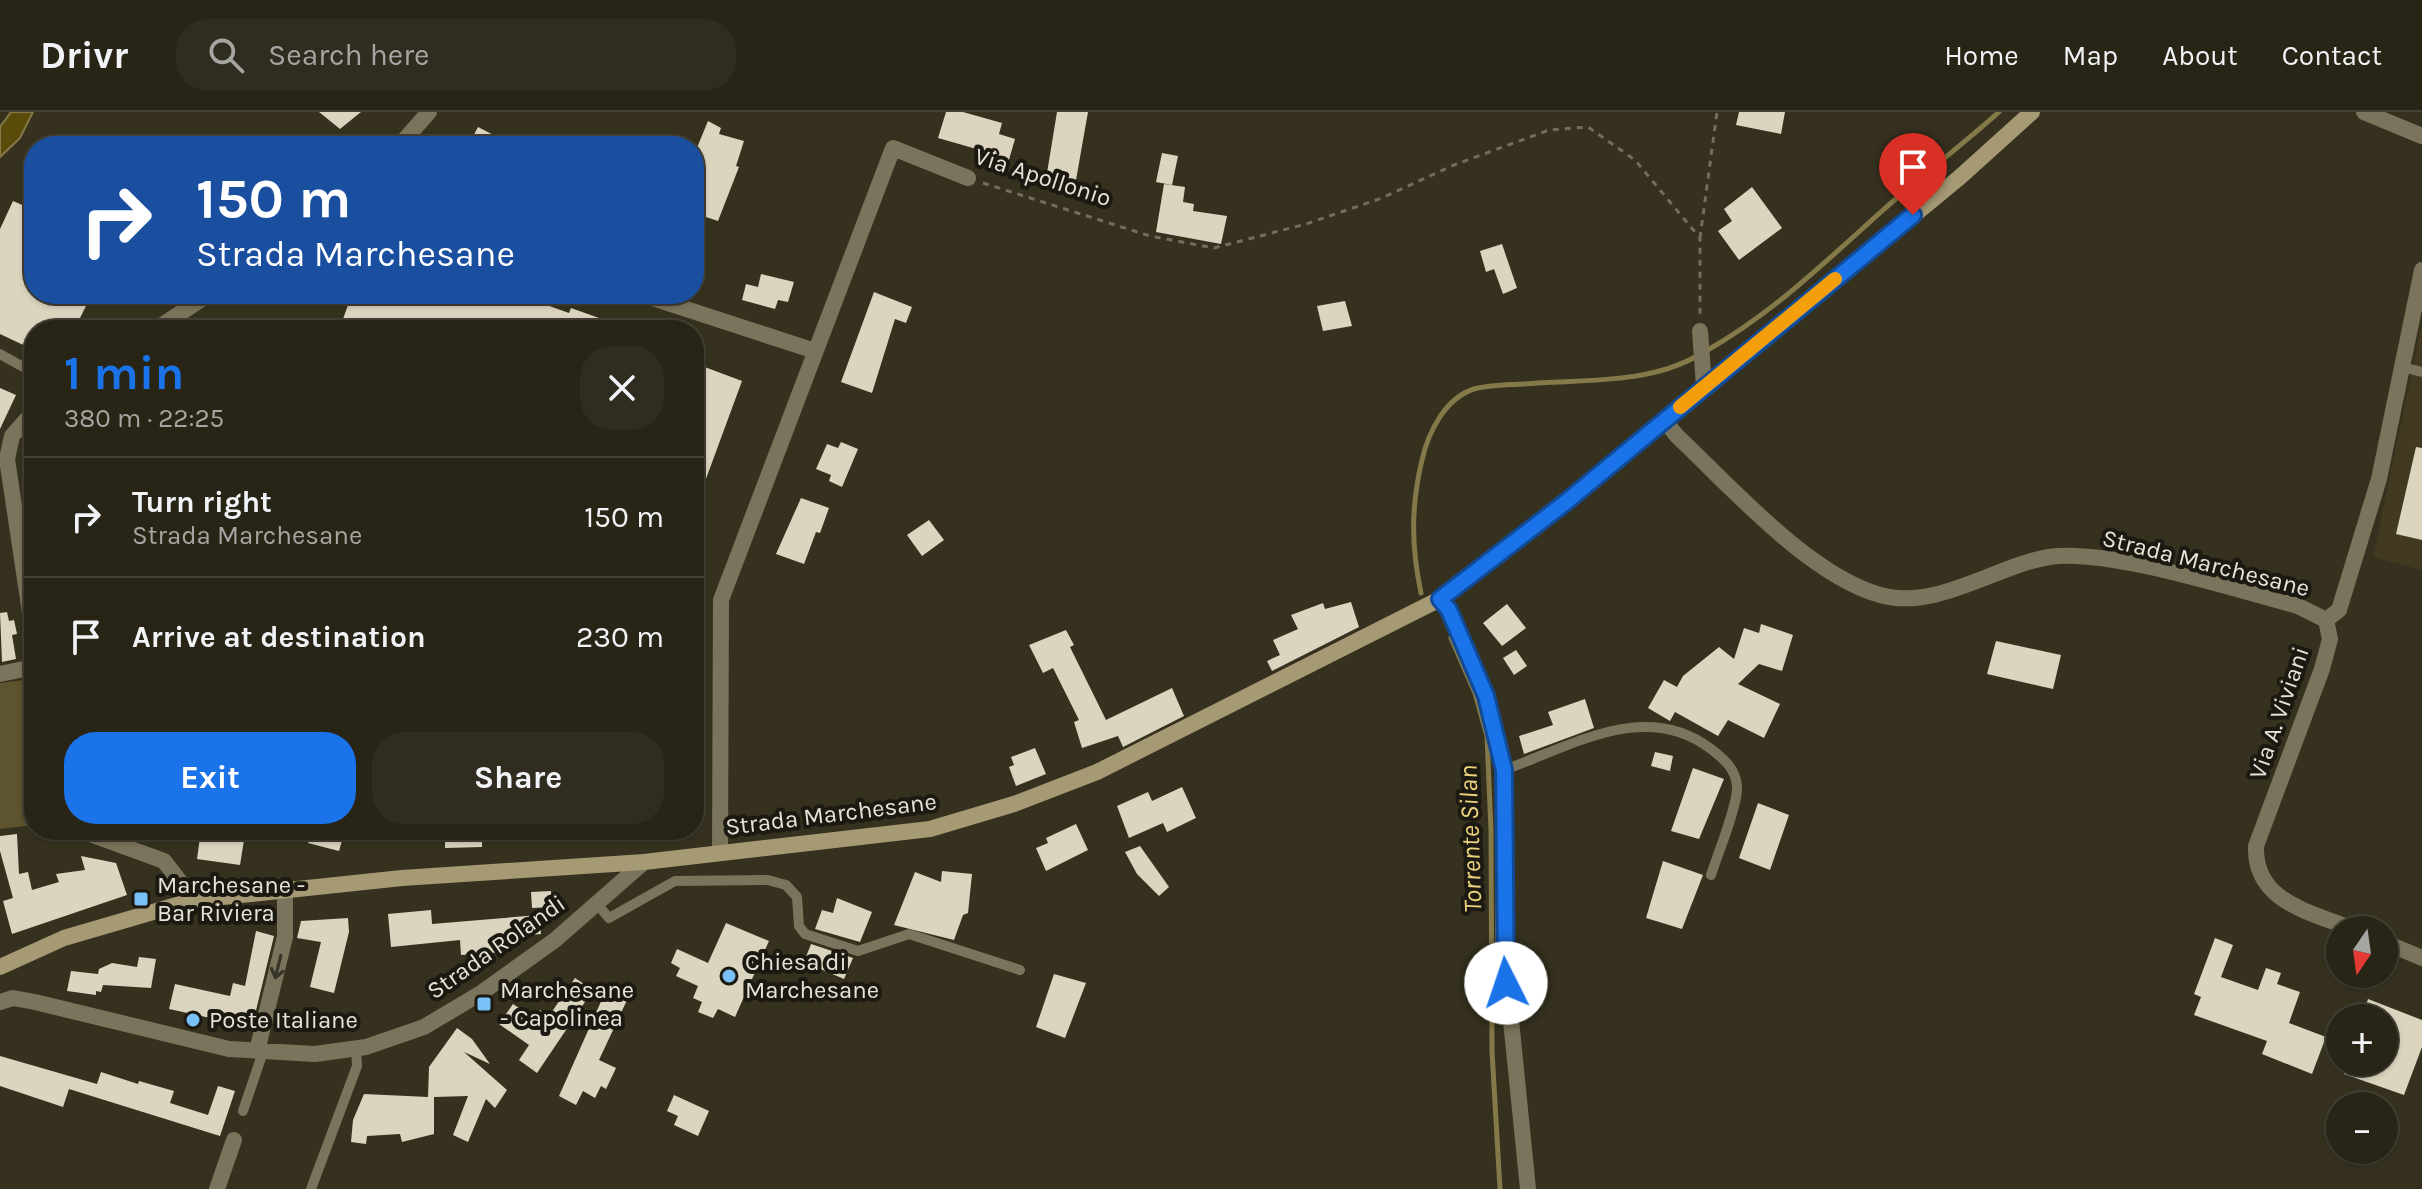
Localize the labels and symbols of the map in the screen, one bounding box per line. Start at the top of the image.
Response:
pin [1879,133,1947,215]
street label: Via Apollonio [971,142,1115,212]
street label: Strada Marchesane [2099,524,2313,602]
street label: Via A. Viviani [2243,643,2315,783]
water label: Torrente Silan [1452,765,1489,913]
street label: Strada Marchesane [724,787,938,841]
place label: Marchesane - Bar Riviera [157,871,305,927]
street label: Strada Rolandi [422,889,570,1005]
marker: Marchesane - Bar Riviera [132,890,150,908]
north arrow [2326,916,2398,988]
position arrow [1464,941,1548,1025]
place label: Chiesa di Marchesane [745,948,879,1004]
one-way arrow [270,954,285,980]
marker: Chiesa di Marchesane [720,967,738,985]
place label: Marchesane - Capolinea [500,976,634,1032]
marker: Marchesane - Capolinea [475,995,493,1013]
place label: Poste Italiane [209,1006,358,1034]
marker: Poste Italiane [184,1011,202,1029]

